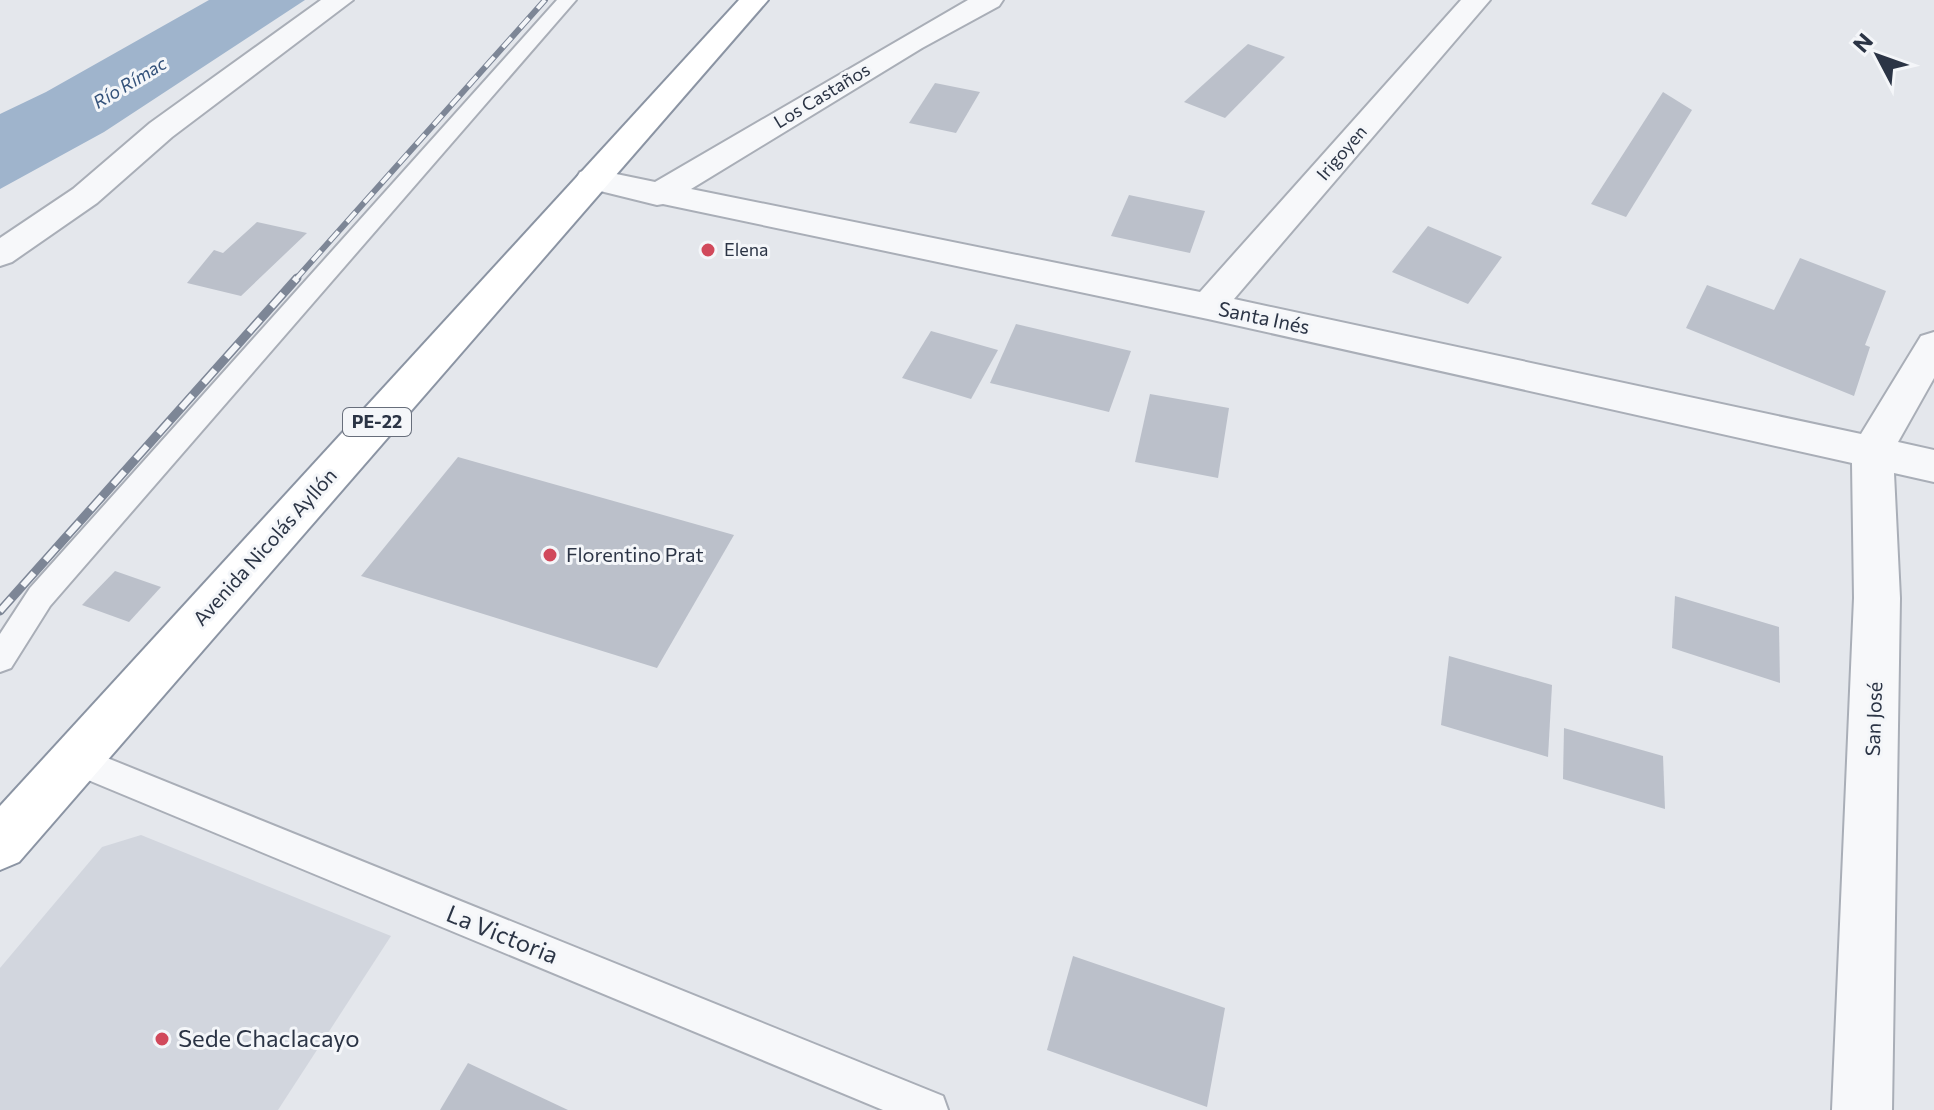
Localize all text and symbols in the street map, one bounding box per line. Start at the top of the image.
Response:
north arrow [1838,16,1918,96]
text: N [1847,27,1878,58]
water label: Río Rímac [89,52,170,113]
street label: Los Castaños [769,58,874,132]
street label: Irigoyen [1311,120,1371,184]
place label: Elena [724,238,768,260]
marker: Elena [699,241,717,259]
street label: Santa Inés [1216,296,1312,338]
road number: PE-22 [343,408,411,436]
street label: Avenida Nicolás Ayllón [187,463,341,630]
place label: Florentino Prat [566,542,704,566]
marker: Florentino Prat [541,546,559,564]
street label: San José [1860,681,1886,757]
street label: La Victoria [443,898,563,969]
place label: Sede Chaclacayo [178,1023,360,1052]
marker: Sede Chaclacayo [153,1030,171,1048]

